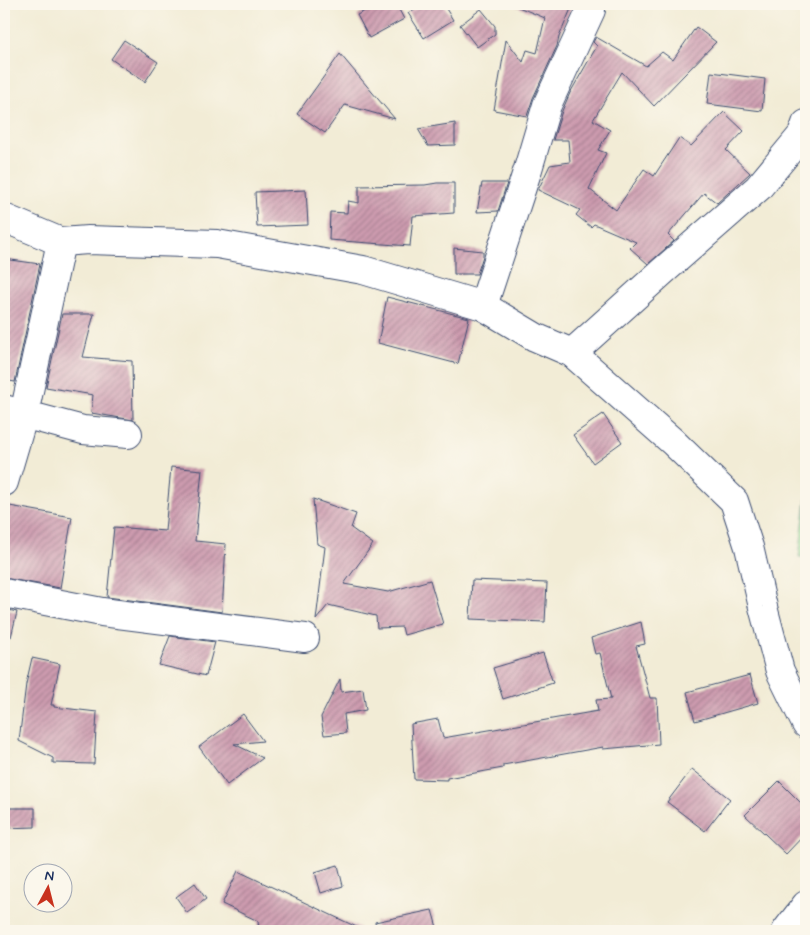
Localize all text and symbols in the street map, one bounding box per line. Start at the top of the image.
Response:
north arrow [22,862,72,912]
text: N [44,867,55,886]

